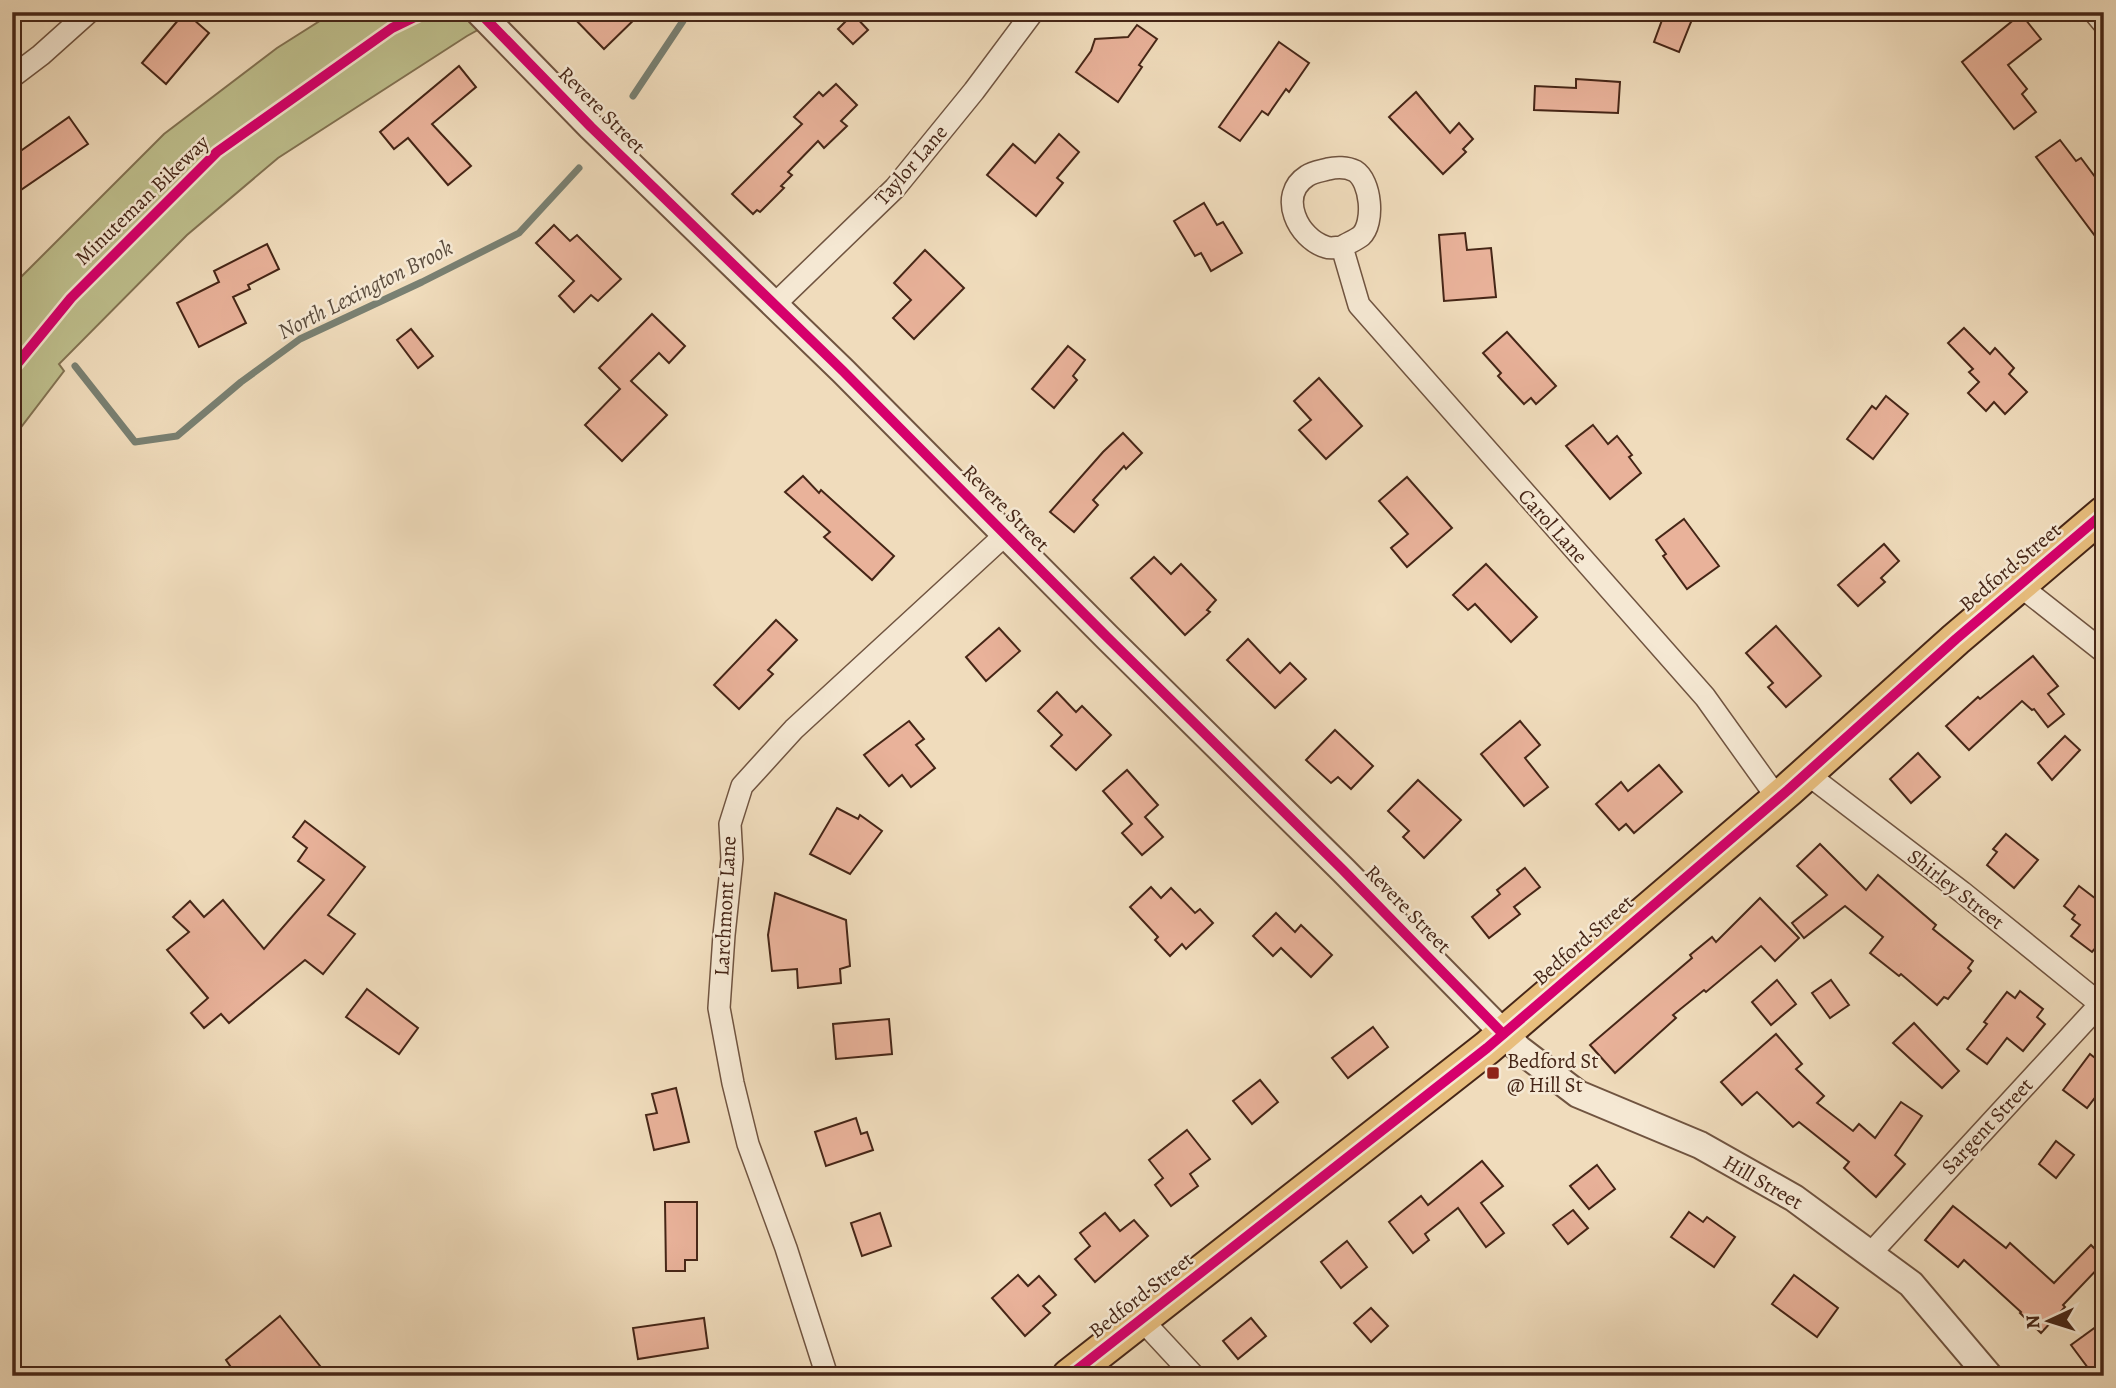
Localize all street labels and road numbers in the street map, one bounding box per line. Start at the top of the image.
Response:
street label: Revere Street [552,60,652,160]
street label: Taylor Lane [868,119,954,211]
street label: Minuteman Bikeway [69,128,216,271]
street label: Revere Street [956,458,1056,558]
street label: Carol Lane [1512,482,1594,570]
street label: Bedford Street [1953,516,2067,618]
street label: Larchmont Lane [707,835,743,977]
street label: Shirley Street [1902,842,2010,936]
street label: Revere Street [1359,859,1457,959]
street label: Bedford Street [1527,888,1639,992]
street label: Sargent Street [1935,1072,2039,1180]
street label: Hill Street [1718,1148,1808,1216]
street label: Bedford Street [1083,1245,1199,1344]

